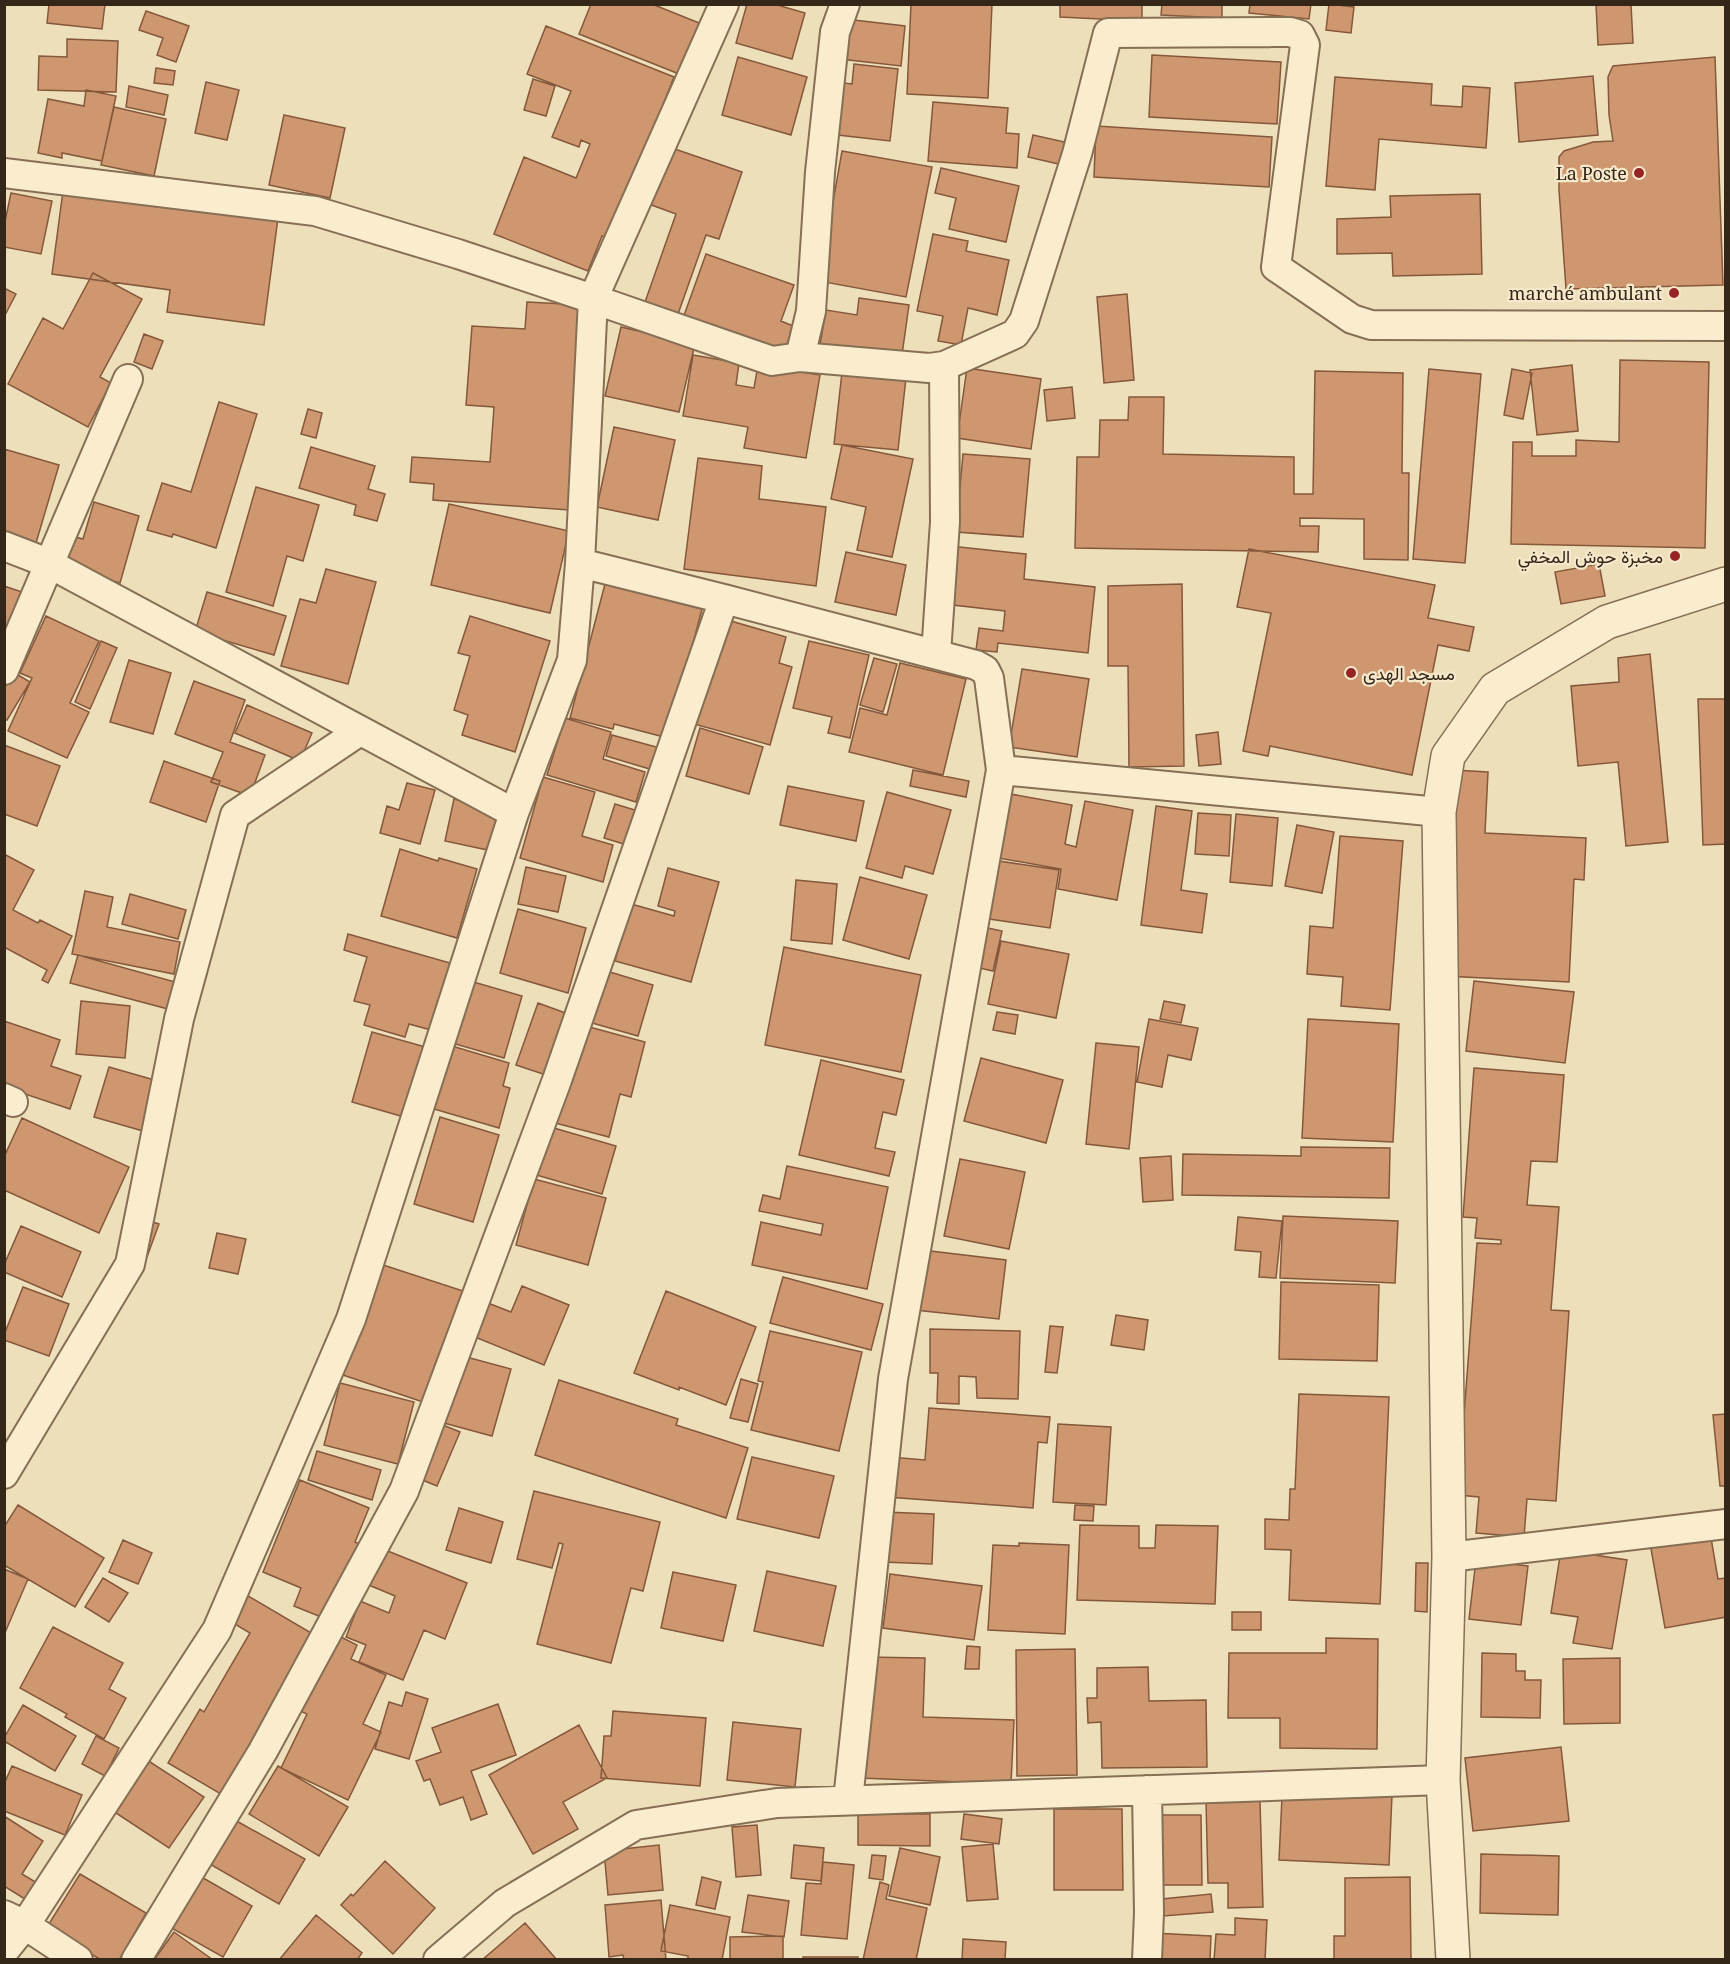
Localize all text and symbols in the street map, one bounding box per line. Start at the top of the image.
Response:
place label: La Poste [1556,161,1627,185]
marker: La Poste [1632,166,1646,180]
place label: marché ambulant [1508,281,1662,305]
marker: marché ambulant [1667,286,1681,300]
place label: مخبزة حوش المخفي [1518,544,1663,572]
marker: مخبزة حوش المخفي [1668,549,1682,563]
place label: مسجد الهدى [1363,661,1455,685]
marker: مسجد الهدى [1344,666,1358,680]

